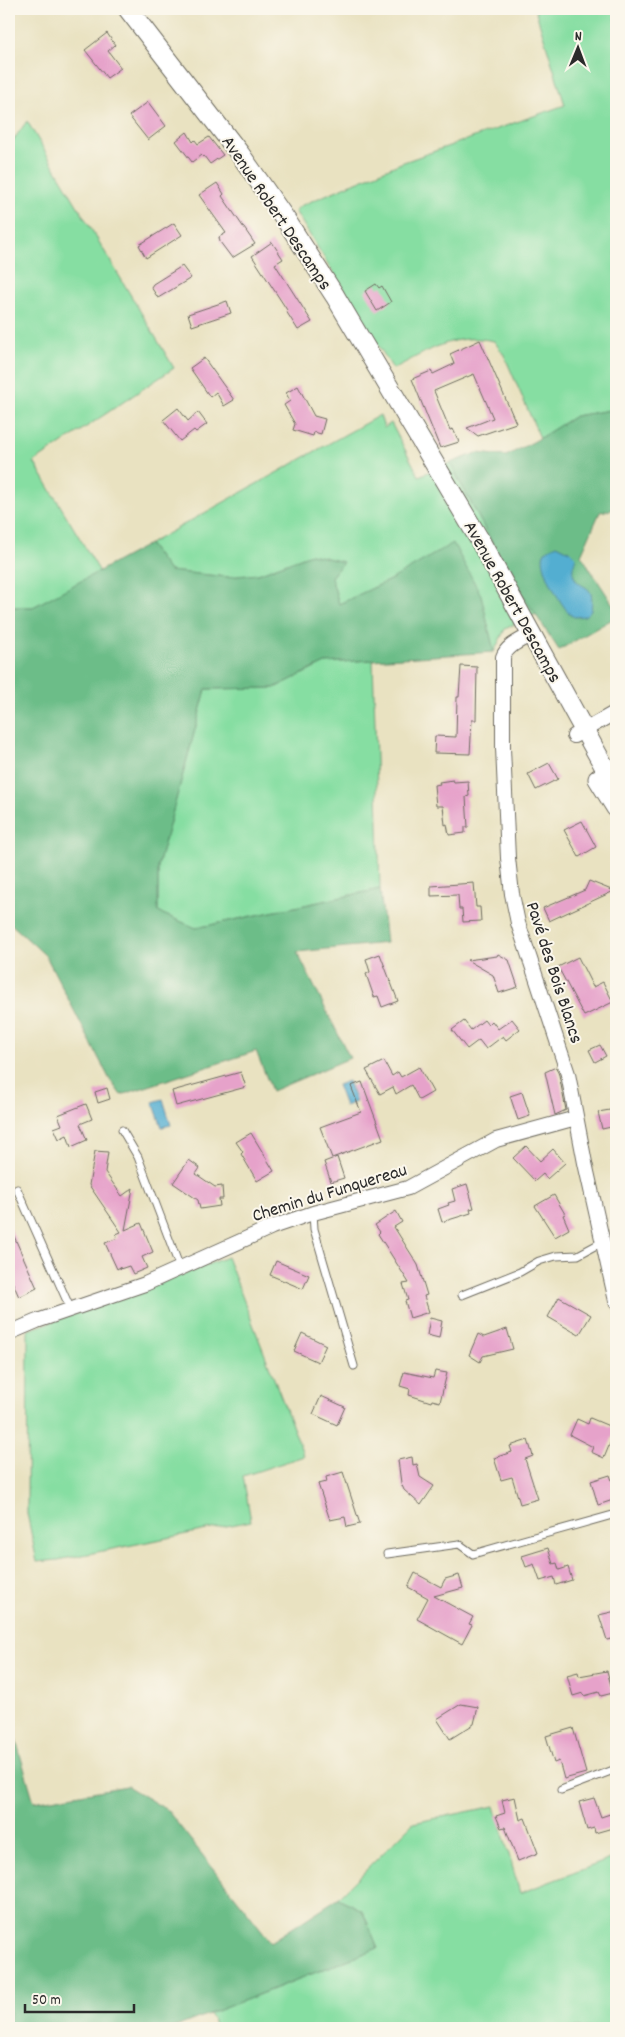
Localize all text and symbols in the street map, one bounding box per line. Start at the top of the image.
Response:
north arrow [552,22,602,72]
text: N [575,27,582,47]
street label: Avenue Robert Descamps [213,131,337,297]
street label: Avenue Robert Descamps [455,517,567,689]
street label: Pavé des Bois Blancs [517,899,588,1048]
street label: Chemin du Funquereau [249,1158,411,1231]
scale bar [25,1982,134,2014]
text: 50 m [32,1990,61,2012]

